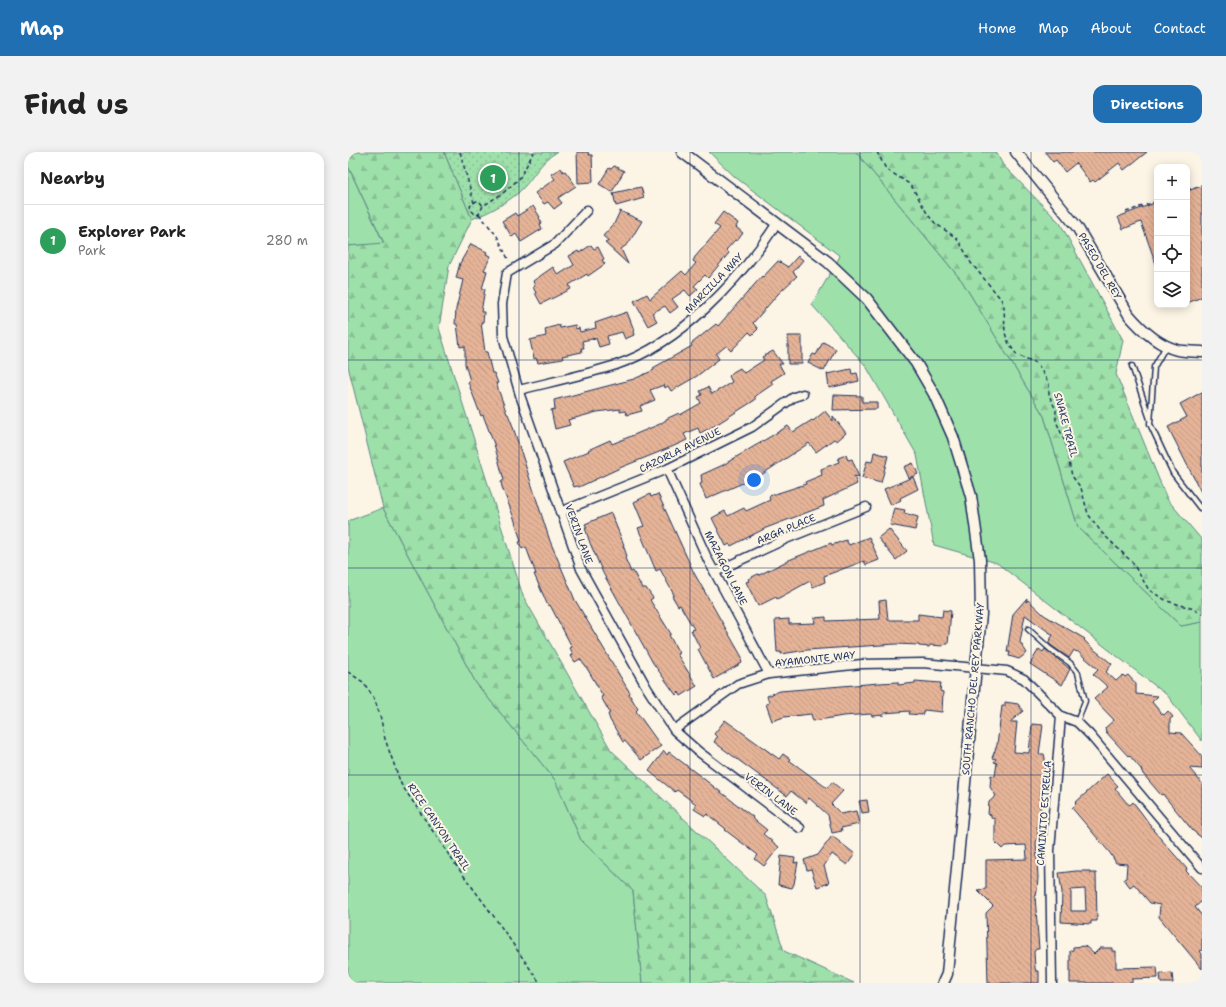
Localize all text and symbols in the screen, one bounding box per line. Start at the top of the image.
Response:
text: Map [20,16,64,41]
text: Home [978,19,1017,37]
text: Map [1039,19,1069,37]
text: About [1091,19,1132,37]
text: Contact [1154,19,1206,37]
text: Find us [24,85,129,123]
button: Directions [1093,85,1202,123]
pin: 1 [480,163,506,193]
map controls [1154,164,1190,308]
button: + [1154,164,1190,200]
text: Nearby [40,167,105,189]
button: − [1154,200,1190,236]
text: Explorer Park [78,222,186,242]
street label: PASEO DEL REY [1076,230,1124,302]
text: 1 [50,232,56,249]
text: 280 m [266,232,308,249]
button: locate [1154,236,1190,272]
text: Park [78,242,106,259]
street label: MARCILLA WAY [682,250,746,316]
button: layers [1154,272,1190,308]
street label: SNAKE TRAIL [1051,391,1081,459]
street label: CAZORLA AVENUE [637,425,723,475]
your location [744,470,764,490]
street label: VERIN LANE [562,502,596,566]
street label: ARGA PLACE [755,511,817,547]
street label: MAZAGON LANE [702,529,750,607]
street label: SOUTH RANCHO DEL REY PARKWAY [959,602,987,776]
street label: AYAMONTE WAY [774,648,856,670]
street label: CAMINITO ESTRELLA [1034,760,1054,866]
street label: VERIN LANE [742,770,800,818]
street label: RICE CANYON TRAIL [405,781,473,874]

